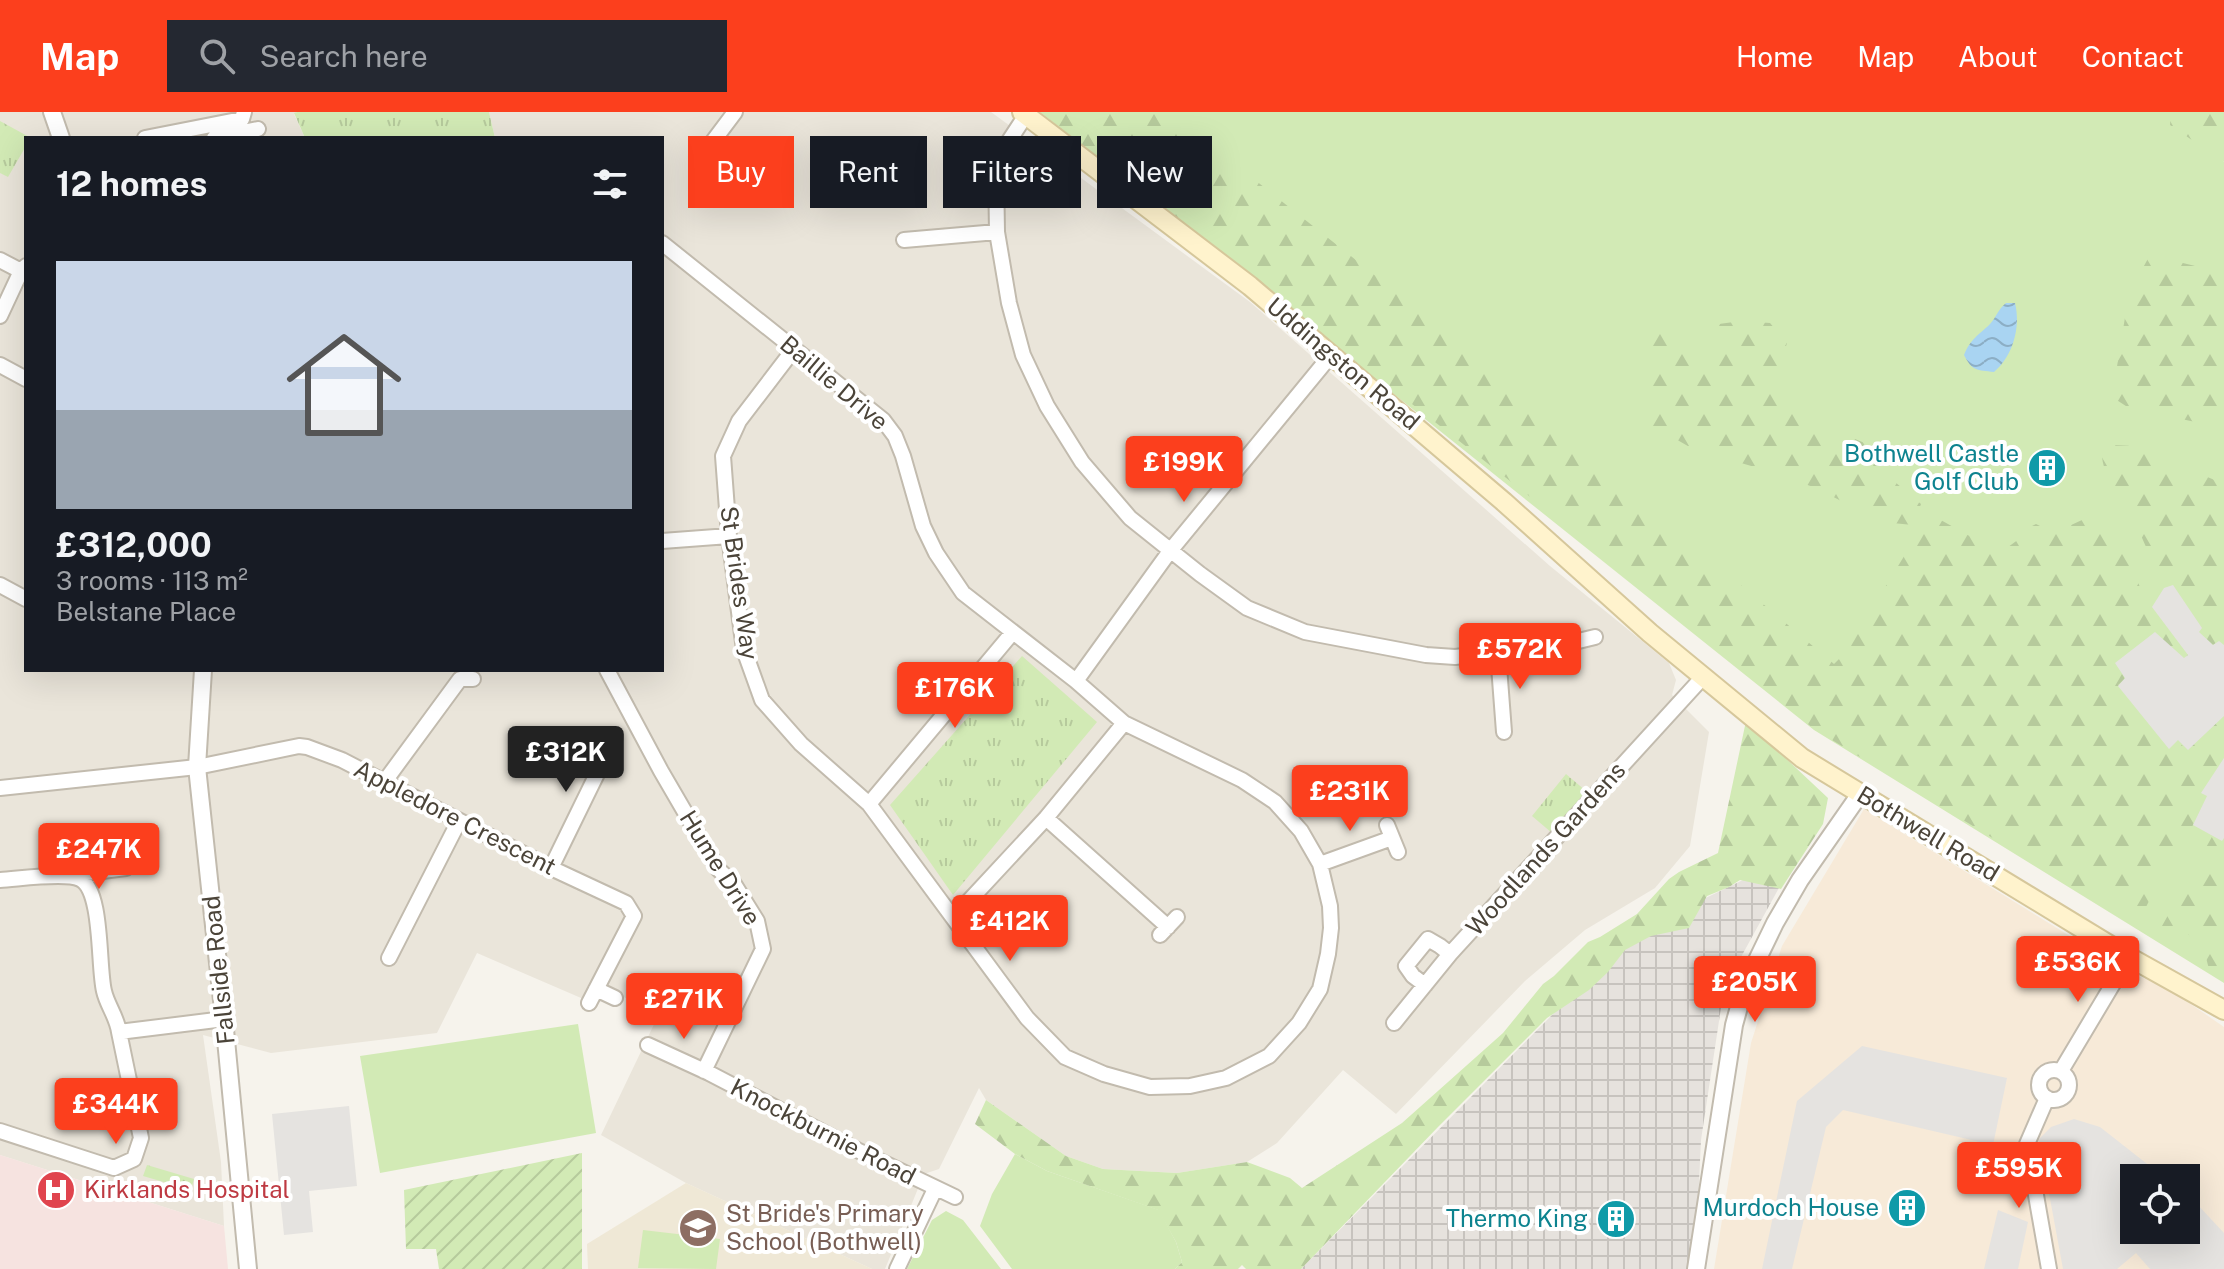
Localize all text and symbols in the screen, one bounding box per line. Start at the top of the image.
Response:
search box [167,20,727,92]
text: Map [40,34,119,79]
icon: search [195,34,239,78]
text: Search here [259,38,428,74]
text: Home [1736,40,1813,73]
text: Map [1857,40,1914,73]
text: About [1958,40,2038,73]
text: Contact [2082,40,2184,73]
chip: Buy [688,136,794,208]
chip: Rent [810,136,927,208]
chip: Filters [943,136,1081,208]
chip: New [1097,136,1212,208]
icon: filters [588,162,632,206]
text: 12 homes [56,164,207,204]
street label: Uddingston Road [1261,291,1426,435]
icon: home [272,313,416,457]
street label: Baillie Drive [775,329,894,435]
pin: £199K [1128,436,1240,504]
place label: Bothwell Castle Golf Club [1844,439,2019,495]
text: £199K [1144,446,1224,477]
building icon: Bothwell Castle Golf Club [2026,447,2068,489]
street label: St Brides Way [715,504,765,662]
text: £312,000 [56,525,212,565]
text: 3 rooms · 113 m² [56,565,248,596]
text: Belstane Place [56,596,236,627]
pin: £572K [1464,623,1576,691]
text: £572K [1477,633,1563,664]
pin: £176K [899,662,1011,730]
text: £176K [915,672,995,703]
pin: £312K [510,726,622,794]
text: £312K [526,736,606,767]
street label: Appledore Crescent [350,754,561,880]
street label: Woodlands Gardens [1460,756,1631,941]
pin: £231K [1294,765,1406,833]
text: £231K [1310,775,1390,806]
street label: Bothwell Road [1852,780,2005,887]
street label: Hume Drive [675,805,767,930]
pin: £247K [43,823,155,891]
text: £247K [56,833,142,864]
street label: Fallside Road [196,894,240,1046]
pin: £412K [954,895,1066,963]
text: £412K [970,905,1050,936]
pin: £536K [2022,936,2134,1004]
text: £536K [2034,946,2122,977]
pin: £205K [1699,956,1811,1024]
text: £205K [1712,966,1798,997]
pin: £271K [628,973,740,1041]
text: £271K [644,983,724,1014]
street label: Knockburnie Road [726,1072,921,1190]
pin: £344K [60,1078,172,1146]
text: £344K [73,1088,159,1119]
pin: £595K [1963,1142,2075,1210]
text: £595K [1975,1152,2063,1183]
map controls [2120,1164,2200,1244]
button: locate [2120,1164,2200,1244]
hospital icon: Kirklands Hospital [35,1169,77,1211]
place label: Kirklands Hospital [84,1175,290,1203]
building icon: Murdoch House [1886,1187,1928,1229]
place label: Murdoch House [1703,1193,1879,1221]
building icon: Thermo King [1595,1198,1637,1240]
place label: St Bride's Primary School (Bothwell) [726,1199,924,1255]
place label: Thermo King [1446,1204,1588,1232]
school or university icon: St Bride's Primary School (Bothwell) [677,1207,719,1249]

